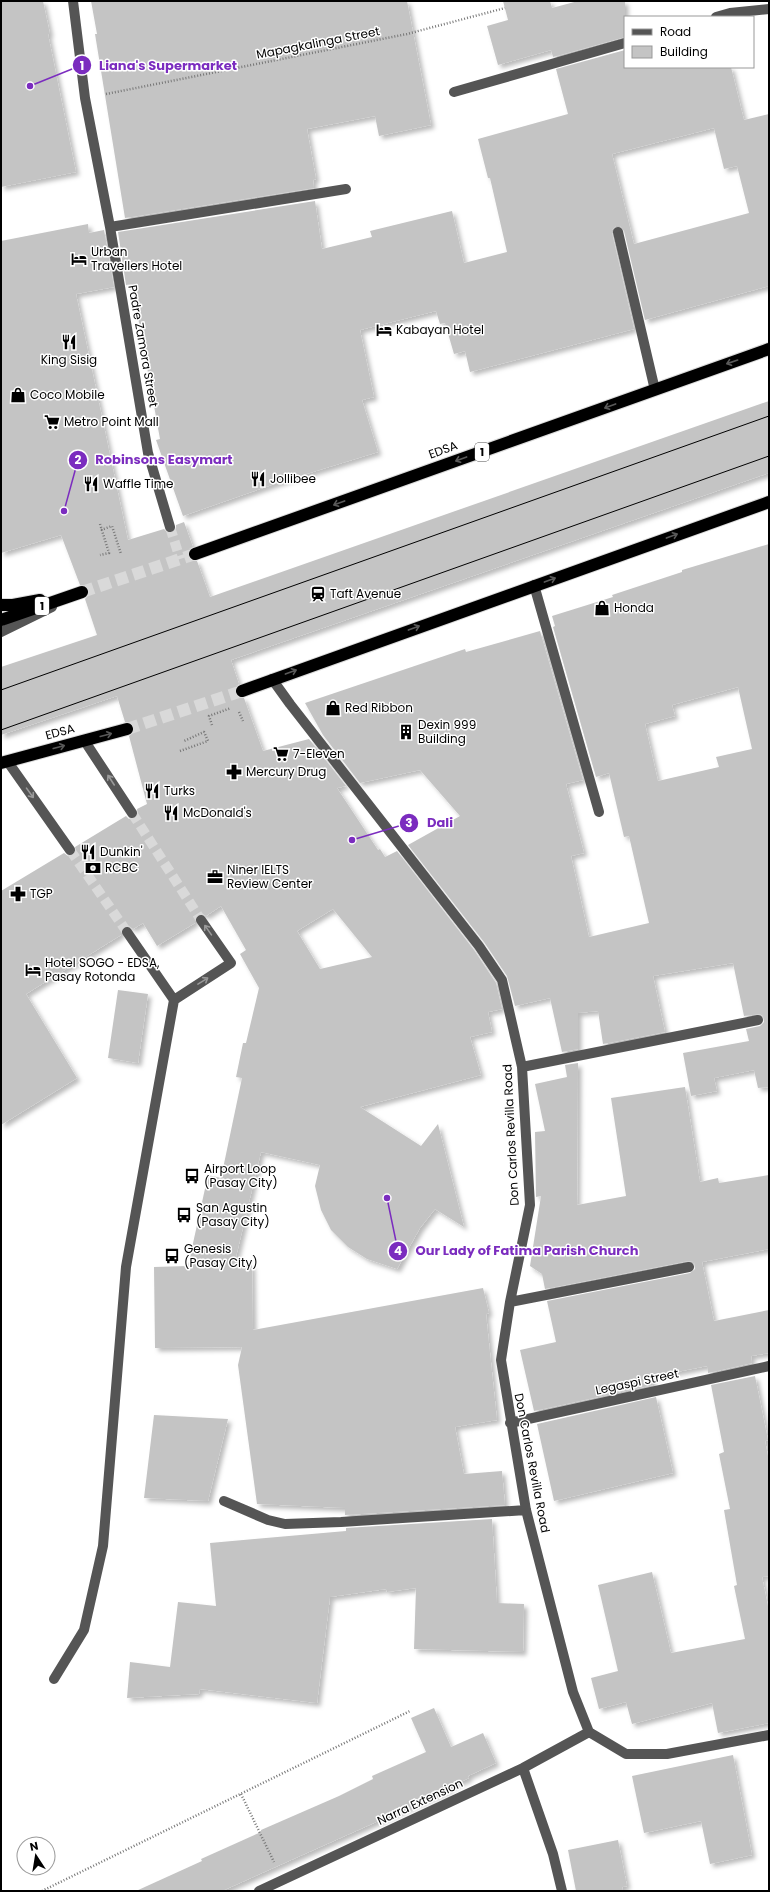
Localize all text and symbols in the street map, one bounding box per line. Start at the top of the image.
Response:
legend [624,16,754,68]
street label: Mapagkalinga Street [255,22,381,63]
text: Road [660,23,691,40]
text: Building [660,43,708,60]
callout: Liana's Supermarket [72,53,245,78]
text: Liana's Supermarket [99,56,237,75]
text: 1 [80,57,84,74]
place label: Urban Travellers Hotel [91,243,182,274]
hotel icon: Urban Travellers Hotel [70,250,88,268]
street label: Padre Zamora Street [124,283,163,408]
hotel icon: Kabayan Hotel [375,321,393,339]
place label: Kabayan Hotel [396,321,484,338]
restaurant icon: King Sisig [60,333,78,351]
place label: King Sisig [41,351,97,368]
one-way arrow [727,359,739,367]
shop icon: Coco Mobile [9,386,27,404]
place label: Coco Mobile [30,386,105,403]
one-way arrow [604,402,616,410]
supermarket icon: Metro Point Mall [43,413,61,431]
place label: Metro Point Mall [64,413,159,430]
street label: EDSA [426,436,460,463]
road number: 1 [475,443,489,461]
callout: Robinsons Easymart [68,447,241,472]
text: Robinsons Easymart [95,450,233,469]
text: 2 [75,451,82,468]
one-way arrow [455,456,468,463]
restaurant icon: Jollibee [249,470,267,488]
place label: Jollibee [270,470,316,487]
restaurant icon: Waffle Time [82,475,100,493]
place label: Waffle Time [103,475,174,492]
one-way arrow [333,499,345,507]
one-way arrow [666,532,678,540]
one-way arrow [543,576,556,583]
station icon: Taft Avenue [309,585,327,603]
place label: Taft Avenue [330,585,401,602]
road number: 1 [35,597,49,615]
shop icon: Honda [593,599,611,617]
place label: Honda [614,599,654,616]
one-way arrow [407,624,419,632]
one-way arrow [285,667,297,675]
shop icon: Red Ribbon [324,699,342,717]
place label: Red Ribbon [345,699,413,716]
place label: Dexin 999 Building [418,716,476,747]
street label: EDSA [43,719,76,744]
building icon: Dexin 999 Building [397,723,415,741]
one-way arrow [99,731,112,738]
one-way arrow [52,743,65,751]
supermarket icon: 7-Eleven [272,745,290,763]
place label: 7-Eleven [293,745,345,762]
pharmacy icon: Mercury Drug [225,763,243,781]
place label: Mercury Drug [246,763,326,780]
one-way arrow [106,774,114,786]
restaurant icon: Turks [143,782,161,800]
place label: Turks [164,782,195,799]
one-way arrow [26,788,34,799]
restaurant icon: McDonald's [162,804,180,822]
place label: McDonald's [183,804,252,821]
callout: Dali [399,810,461,835]
text: Dali [427,813,453,832]
text: 3 [405,814,413,831]
restaurant icon: Dunkin' [79,843,97,861]
place label: Dunkin' [100,843,143,860]
bank icon: RCBC [84,859,102,877]
place label: RCBC [105,859,138,876]
place label: Niner IELTS Review Center [227,861,313,892]
office icon: Niner IELTS Review Center [206,868,224,886]
pharmacy icon: TGP [9,885,27,903]
place label: TGP [30,885,53,902]
one-way arrow [204,925,212,936]
place label: Hotel SOGO - EDSA, Pasay Rotonda [45,954,160,985]
hotel icon: Hotel SOGO - EDSA, Pasay Rotonda [24,961,42,979]
one-way arrow [197,977,209,985]
street label: Don Carlos Revilla Road [498,1064,523,1206]
place label: Airport Loop (Pasay City) [204,1160,278,1191]
bus stop icon: Airport Loop (Pasay City) [183,1167,201,1185]
place label: San Agustin (Pasay City) [196,1199,270,1230]
bus stop icon: San Agustin (Pasay City) [175,1206,193,1224]
callout: Our Lady of Fatima Parish Church [388,1238,647,1263]
place label: Genesis (Pasay City) [184,1240,258,1271]
text: Our Lady of Fatima Parish Church [416,1241,639,1260]
text: 4 [394,1242,402,1259]
bus stop icon: Genesis (Pasay City) [163,1247,181,1265]
street label: Legaspi Street [594,1364,680,1399]
street label: Don Carlos Revilla Road [511,1392,554,1534]
street label: Narra Extension [374,1774,465,1829]
north arrow [16,1836,56,1876]
text: N [28,1838,40,1855]

